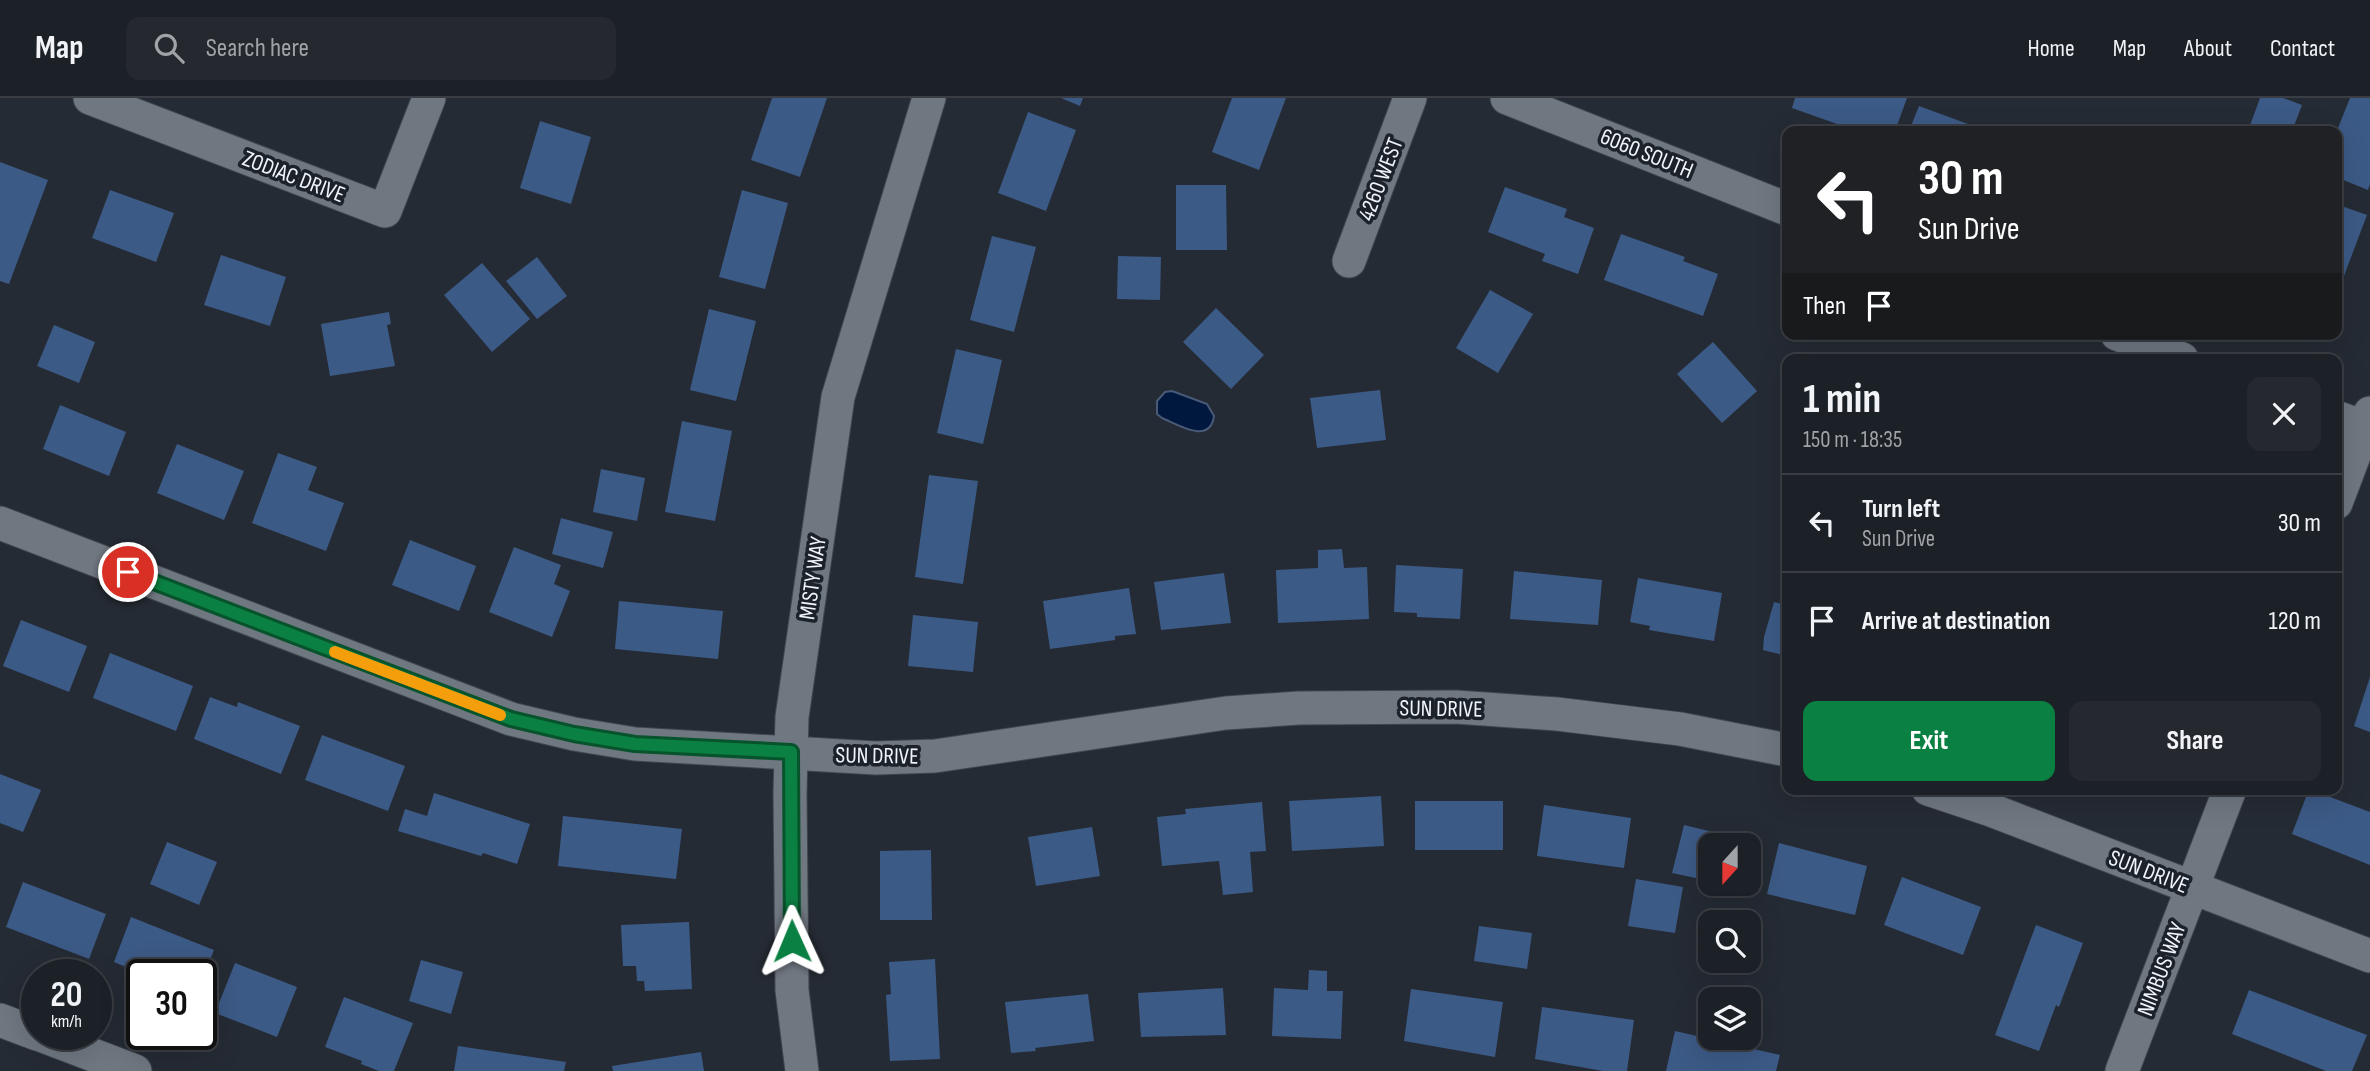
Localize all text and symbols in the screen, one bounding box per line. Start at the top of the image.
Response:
search box [126,17,616,80]
text: Map [35,28,84,68]
icon: search [150,29,188,67]
text: Search here [206,33,309,64]
text: Home [2027,34,2075,63]
text: Map [2113,34,2146,63]
text: About [2184,34,2232,63]
text: Contact [2270,34,2335,63]
street label: 6060 SOUTH [1596,123,1697,185]
street label: 4260 WEST [1352,134,1410,225]
street label: ZODIAC DRIVE [238,145,349,209]
text: 30 m [1918,150,2003,209]
icon: left [1803,154,1894,245]
text: Sun Drive [1918,210,2020,249]
icon: arrive [1860,287,1898,325]
text: Then [1803,291,1846,322]
text: 1 min [1803,374,1881,425]
button: close [2247,377,2321,451]
text: 150 m · 18:35 [1803,426,1902,454]
text: Turn left [1862,494,1940,525]
icon: left [1803,504,1841,542]
text: 30 m [2278,508,2321,539]
text: Sun Drive [1862,525,1935,553]
street label: MISTY WAY [793,534,833,621]
pin [98,542,158,602]
icon: arrive [109,553,147,591]
icon: arrive [1803,602,1841,640]
text: Arrive at destination [1862,606,2050,637]
text: 120 m [2268,606,2321,637]
street label: SUN DRIVE [1399,694,1483,724]
button: Exit [1803,701,2055,781]
button: Share [2069,701,2321,781]
street label: SUN DRIVE [835,741,919,771]
north arrow [1698,833,1760,896]
map controls [1698,833,1761,1050]
street label: SUN DRIVE [2105,844,2192,900]
position arrow [755,904,829,978]
button: search [1698,910,1761,973]
street label: NIMBUS WAY [2131,918,2193,1020]
speed limit sign: 30 [126,959,217,1050]
text: 20 [51,974,83,1017]
button: layers [1698,987,1761,1050]
text: km/h [51,1011,82,1032]

